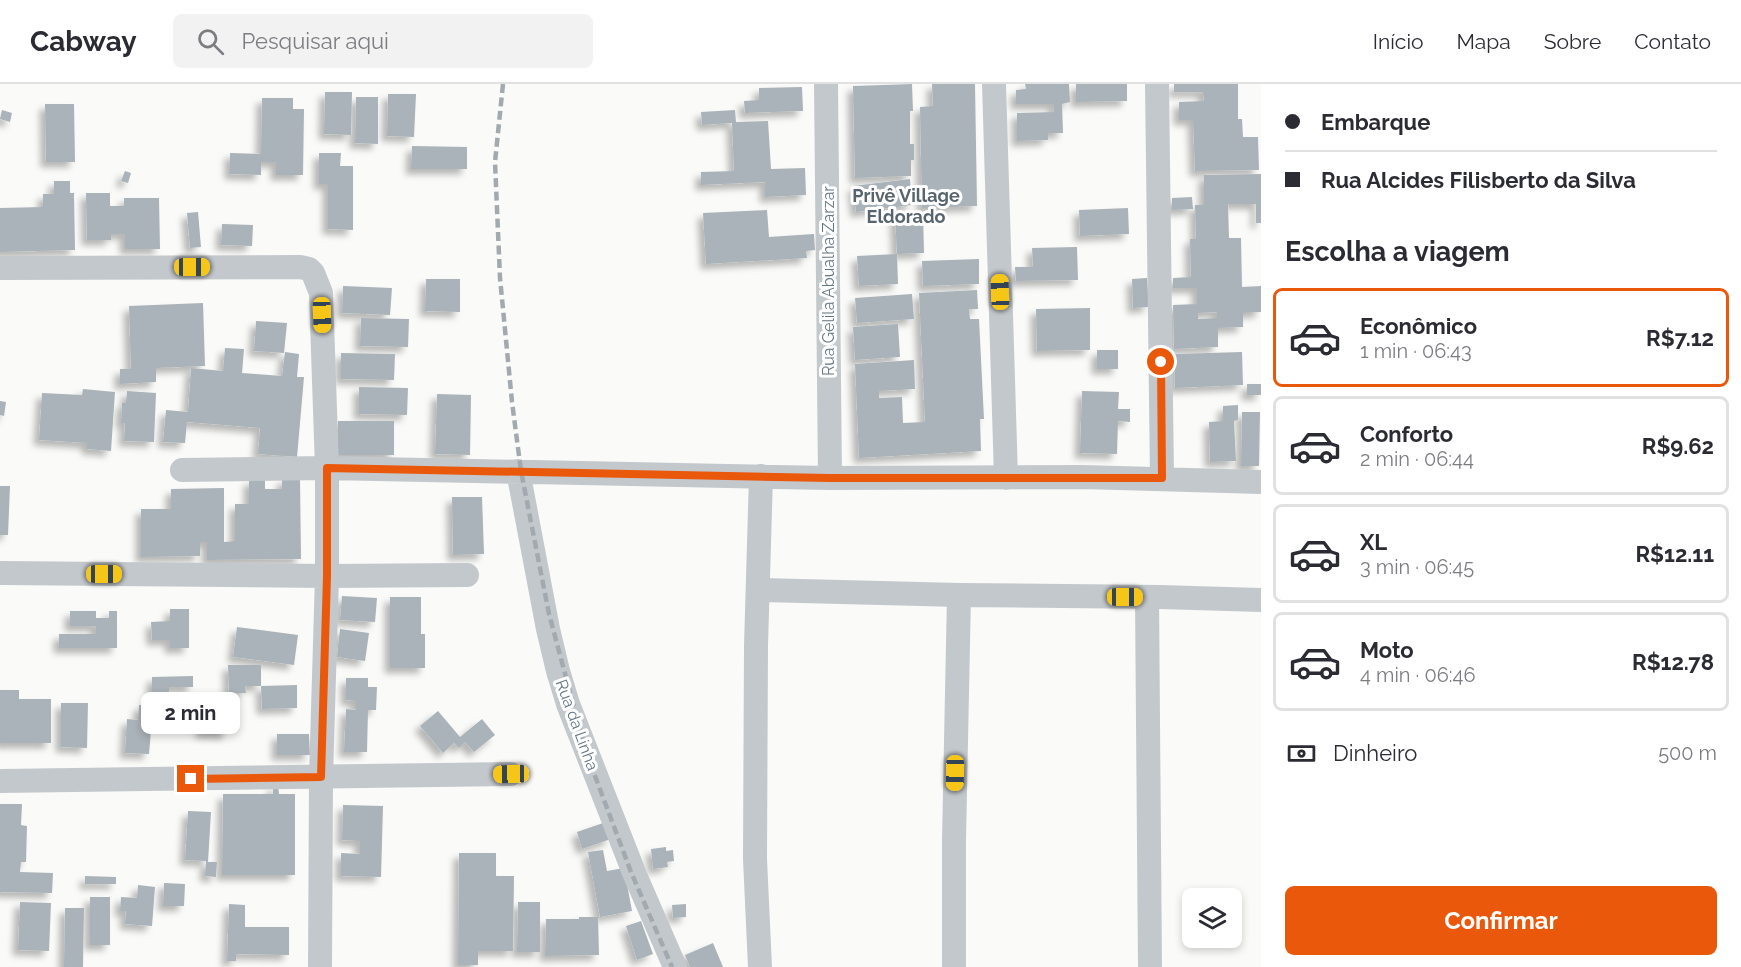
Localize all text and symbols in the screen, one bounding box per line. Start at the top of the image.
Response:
search box [173,14,593,68]
text: Cabway [30,25,137,58]
icon: search [194,25,227,58]
text: Pesquisar aqui [242,28,389,54]
text: Início [1373,29,1423,54]
text: Mapa [1456,29,1511,54]
text: Sobre [1544,29,1601,54]
text: Contato [1634,29,1711,54]
text: Embarque [1321,109,1430,135]
text: Rua Alcides Filisberto da Silva [1321,167,1636,193]
district label: Privê Village Eldorado [852,185,960,227]
street label: Rua Gelila Abualha Zarzar [819,186,838,376]
text: Escolha a viagem [1285,236,1510,267]
car [174,258,210,276]
car [990,274,1010,310]
car [312,297,332,333]
icon: car [1288,311,1342,365]
text: Econômico [1360,313,1477,339]
text: R$7.12 [1646,325,1714,351]
text: 1 min · 06:43 [1360,339,1472,363]
route start [1147,348,1174,375]
icon: car [1288,419,1342,473]
text: Conforto [1360,421,1453,447]
text: R$9.62 [1642,433,1714,459]
text: 2 min · 06:44 [1360,447,1474,471]
icon: car [1288,527,1342,581]
text: XL [1360,529,1387,555]
text: R$12.11 [1635,541,1714,567]
text: 3 min · 06:45 [1360,555,1474,579]
car [86,565,122,583]
car [1107,588,1143,606]
icon: car [1288,635,1342,689]
text: Moto [1360,637,1414,663]
text: R$12.78 [1632,649,1714,675]
text: 4 min · 06:46 [1360,663,1475,687]
street label: Rua da Linha [552,677,602,773]
callout: 2 min [142,692,240,734]
text: 2 min [165,701,216,725]
icon: cash [1285,737,1318,770]
text: Dinheiro [1333,740,1417,766]
text: 500 m [1658,741,1717,765]
car [946,755,964,791]
route end [177,765,204,792]
car [493,765,529,783]
button: Confirmar [1285,886,1717,955]
map controls [1182,888,1242,948]
button: layers [1182,888,1242,948]

